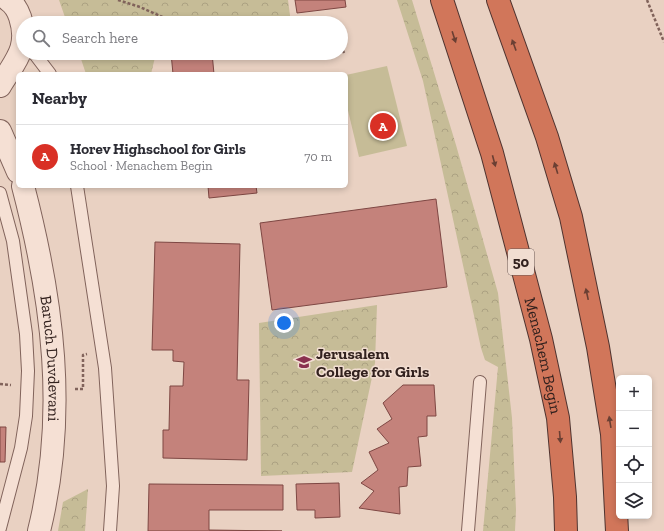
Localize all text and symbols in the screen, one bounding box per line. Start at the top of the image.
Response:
search box [16,16,348,60]
icon: search [30,27,52,49]
text: Search here [62,29,138,47]
one-way arrow [451,31,457,43]
one-way arrow [511,39,517,51]
text: Nearby [32,88,87,108]
pin: A [370,111,396,141]
text: Horev Highschool for Girls [70,140,246,158]
text: A [41,149,49,164]
text: 70 m [304,149,332,164]
one-way arrow [491,155,497,167]
text: School · Menachem Begin [70,158,213,173]
one-way arrow [553,162,559,174]
road number: 50 [508,249,534,275]
one-way arrow [584,288,590,301]
street label: Baruch Duvdevani [36,294,64,422]
street label: Menachem Begin [520,295,566,416]
your location [274,313,294,333]
place label: Jerusalem College for Girls [316,344,429,381]
school or university icon: Jerusalem College for Girls [295,353,313,371]
map controls [616,375,652,519]
button: + [616,375,652,411]
button: − [616,411,652,447]
one-way arrow [607,416,613,428]
one-way arrow [556,431,563,443]
button: locate [616,447,652,483]
button: layers [616,483,652,519]

